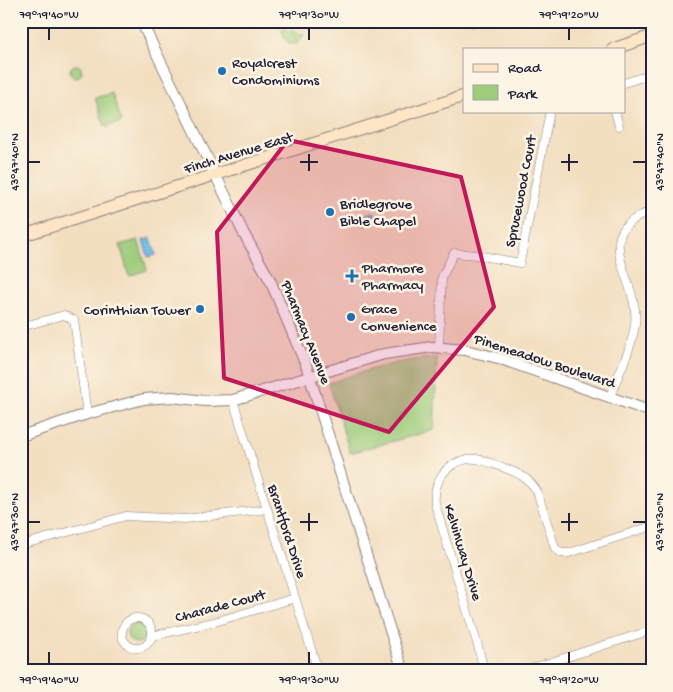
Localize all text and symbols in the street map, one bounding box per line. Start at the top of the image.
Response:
text: 79°19'40"W [18,9,79,23]
text: 79°19'30"W [278,9,339,23]
text: 79°19'20"W [538,9,599,23]
legend [463,48,626,112]
place label: Royalcrest Condominiums [232,55,320,90]
text: Road [508,60,542,78]
marker: Royalcrest Condominiums [216,65,228,77]
text: Park [507,86,538,104]
street label: Finch Avenue East [181,128,297,179]
street label: Sprucewood Court [502,132,542,249]
text: 43°47'40"N [9,133,23,191]
text: 43°47'40"N [654,133,668,191]
place label: Bridlegrove Bible Chapel [339,196,416,231]
marker: Bridlegrove Bible Chapel [324,206,336,218]
place label: Pharmore Pharmacy [361,260,424,295]
marker: Pharmore Pharmacy [346,270,358,282]
street label: Pharmacy Avenue [276,277,334,387]
place label: Grace Convenience [361,301,437,336]
place label: Corinthian Tower [84,302,192,320]
marker: Corinthian Tower [194,303,206,315]
marker: Grace Convenience [345,311,357,323]
street label: Pinemeadow Boulevard [471,330,618,394]
street label: Brantford Drive [262,482,310,581]
text: 43°47'30"N [9,493,23,551]
text: 43°47'30"N [654,493,668,551]
street label: Kelvinway Drive [439,502,485,603]
street label: Charade Court [173,586,269,628]
text: 79°19'40"W [18,674,79,688]
text: 79°19'30"W [278,674,339,688]
text: 79°19'20"W [538,674,599,688]

